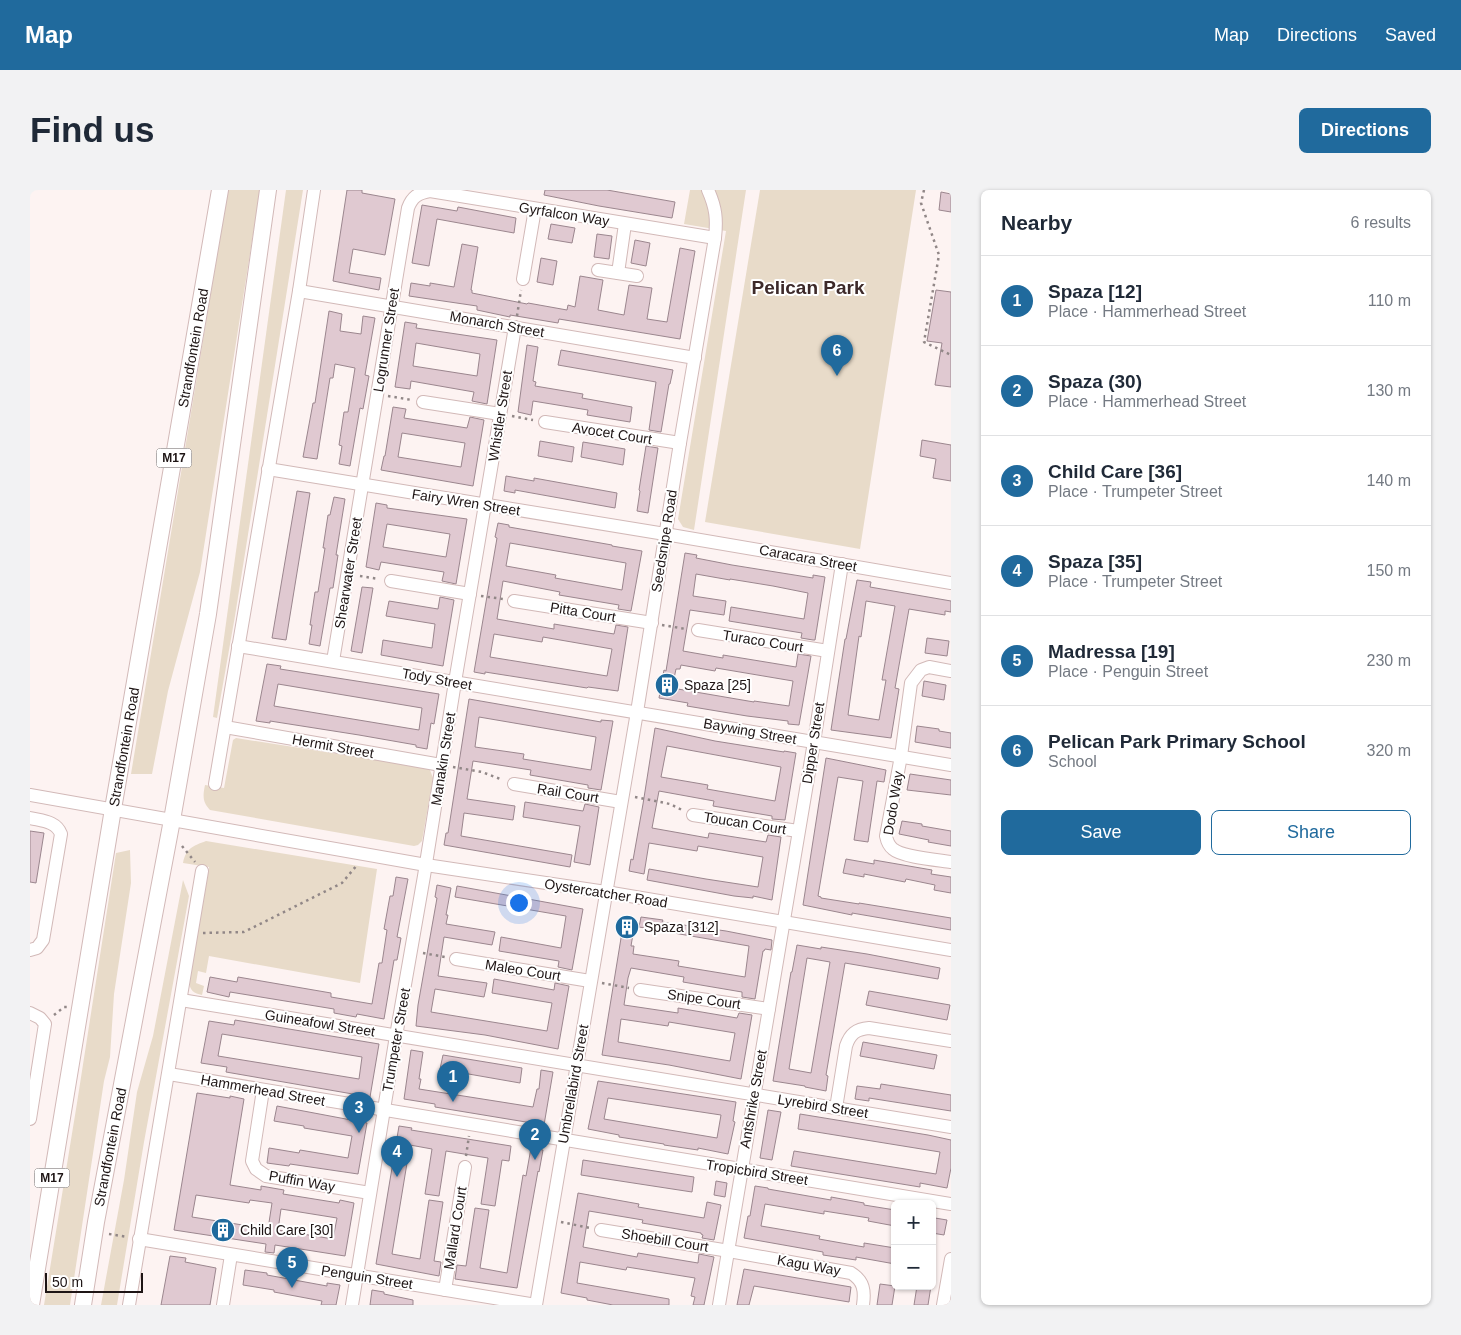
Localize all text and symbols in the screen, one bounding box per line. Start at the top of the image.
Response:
text: Map [25,21,73,48]
text: Map [1214,25,1249,45]
text: Directions [1277,25,1357,45]
text: Saved [1385,25,1436,45]
button: Directions [1299,108,1431,153]
text: Find us [30,110,154,149]
street label: Gyrfalcon Way [518,199,610,229]
text: Nearby [1001,211,1072,234]
text: 6 results [1351,214,1411,231]
district label: Pelican Park [751,277,865,298]
text: Spaza [12] [1048,281,1142,302]
street label: Strandfontein Road [175,287,211,409]
street label: Logrunner Street [370,287,402,393]
text: 1 [1013,292,1021,309]
text: 110 m [1368,292,1411,309]
text: Place · Hammerhead Street [1048,303,1246,320]
street label: Monarch Street [448,308,546,340]
pin: 6 [821,335,853,376]
street label: Whistler Street [485,369,515,463]
text: Spaza (30) [1048,371,1142,392]
text: 2 [1013,382,1021,399]
text: 130 m [1367,382,1411,399]
text: Place · Hammerhead Street [1048,393,1246,410]
street label: Avocet Court [571,419,653,447]
road number: M17 [156,448,192,468]
text: Child Care [36] [1048,461,1182,482]
text: 3 [1013,472,1021,489]
text: 140 m [1367,472,1411,489]
text: Place · Trumpeter Street [1048,483,1222,500]
street label: Fairy Wren Street [411,486,521,518]
street label: Seedsnipe Road [648,489,680,593]
street label: Shearwater Street [331,516,365,630]
street label: Caracara Street [758,542,858,574]
text: Spaza [35] [1048,551,1142,572]
text: 4 [1013,562,1021,579]
text: 150 m [1367,562,1411,579]
text: Place · Trumpeter Street [1048,573,1222,590]
street label: Pitta Court [549,599,617,625]
street label: Turaco Court [722,627,804,655]
text: Madressa [19] [1048,641,1175,662]
text: 5 [1013,652,1021,669]
text: 230 m [1367,652,1411,669]
text: Place · Penguin Street [1048,663,1208,680]
street label: Tody Street [401,665,473,693]
building icon: Spaza [25] [654,672,680,698]
place label: Spaza [25] [684,677,751,693]
street label: Strandfontein Road [106,686,142,808]
street label: Dipper Street [799,701,827,785]
street label: Manakin Street [428,711,458,807]
street label: Baywing Street [702,715,798,747]
street label: Hermit Street [291,731,375,761]
text: Pelican Park Primary School [1048,731,1306,752]
text: 6 [1013,742,1021,759]
text: 320 m [1367,742,1411,759]
text: School [1048,753,1097,770]
street label: Dodo Way [880,770,906,836]
street label: Rail Court [536,780,600,806]
street label: Toucan Court [703,809,787,837]
button: Save [1001,810,1201,855]
button: Share [1211,810,1411,855]
street label: Oystercatcher Road [543,875,669,911]
your location [506,890,532,916]
building icon: Spaza [312] [614,914,640,940]
place label: Spaza [312] [644,919,719,935]
street label: Maleo Court [484,956,562,984]
street label: Snipe Court [666,986,742,1012]
street label: Trumpeter Street [379,987,413,1093]
street label: Guineafowl Street [264,1006,376,1040]
street label: Umbrellabird Street [555,1023,591,1145]
street label: Antshrike Street [736,1048,770,1149]
pin: 1 [437,1061,469,1102]
street label: Hammerhead Street [200,1071,327,1109]
street label: Strandfontein Road [91,1086,129,1208]
street label: Lyrebird Street [777,1091,869,1121]
pin: 3 [343,1092,375,1133]
pin: 2 [519,1119,551,1160]
pin: 4 [381,1136,413,1177]
street label: Tropicbird Street [705,1156,809,1188]
street label: Puffin Way [268,1167,336,1195]
road number: M17 [35,1168,70,1188]
street label: Mallard Court [441,1185,469,1271]
map controls [891,1200,936,1290]
button: + [891,1200,936,1245]
building icon: Child Care [30] [210,1217,236,1243]
place label: Child Care [30] [240,1222,333,1238]
street label: Shoebill Court [620,1225,710,1255]
button: − [891,1245,936,1290]
pin: 5 [276,1247,308,1288]
street label: Kagu Way [776,1252,842,1278]
street label: Penguin Street [320,1262,414,1292]
scale bar [45,1270,142,1293]
text: 50 m [52,1274,83,1290]

